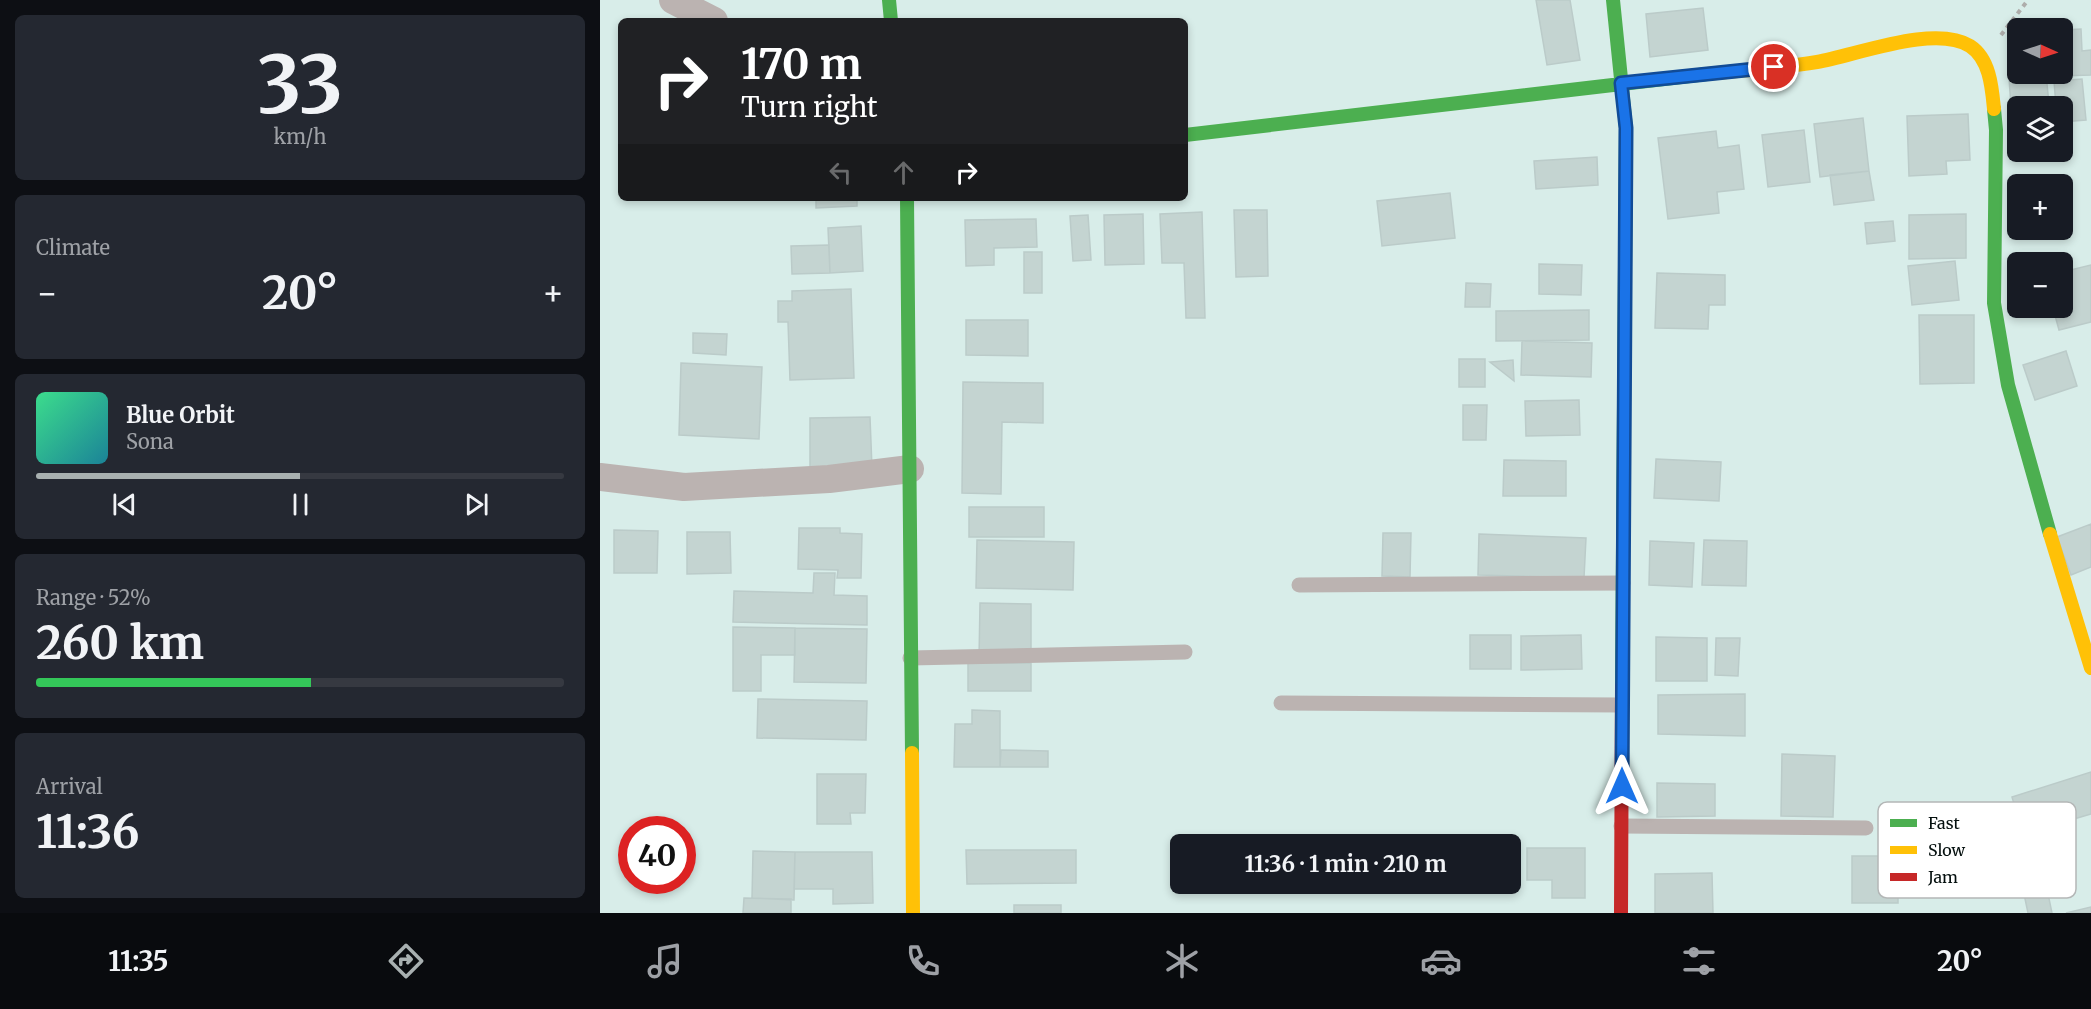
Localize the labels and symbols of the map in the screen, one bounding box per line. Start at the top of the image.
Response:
north arrow [2007,18,2073,84]
pin [1748,41,1799,92]
position arrow [1590,754,1654,818]
legend [1878,802,2076,898]
text: Fast [1928,813,1961,833]
speed limit sign: 40 [618,816,696,894]
text: Slow [1928,840,1966,860]
text: Jam [1927,867,1958,887]

